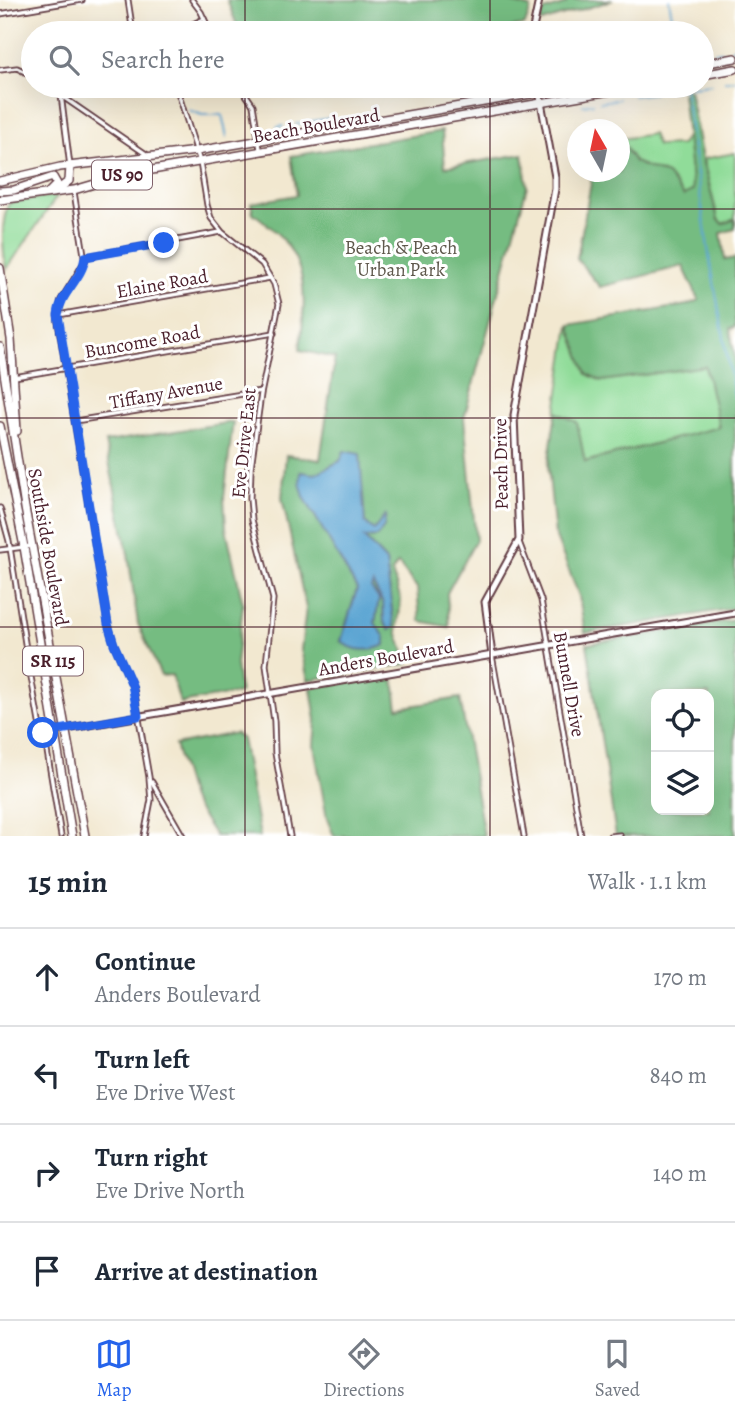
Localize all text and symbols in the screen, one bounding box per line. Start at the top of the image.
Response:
search box [21,21,714,98]
icon: search [45,41,83,79]
text: Search here [101,42,225,77]
street label: Beach Boulevard [250,102,383,150]
north arrow [567,119,630,182]
road number: US 90 [92,160,152,190]
route end [148,227,179,258]
park label: Beach & Peach Urban Park [345,235,457,283]
street label: Elaine Road [114,263,211,305]
street label: Buncome Road [82,319,203,365]
street label: Tiffany Avenue [107,370,225,416]
street label: Eve Drive East [225,386,263,500]
street label: Peach Drive [487,418,515,510]
street label: Southside Boulevard [21,466,75,629]
street label: Bunnell Drive [547,629,591,739]
street label: Anders Boulevard [316,633,457,683]
road number: SR 115 [23,646,83,676]
map controls [651,689,714,815]
button: locate [651,689,714,752]
route start [27,717,58,748]
button: layers [651,752,714,815]
text: 15 min [28,862,108,902]
text: Walk · 1.1 km [588,866,707,897]
text: Continue [95,944,196,979]
icon: ahead [28,958,66,996]
text: 170 m [654,962,707,993]
text: Anders Boulevard [95,979,261,1010]
text: Turn left [95,1042,190,1077]
icon: left [28,1056,66,1094]
text: 840 m [649,1060,707,1091]
text: Eve Drive West [95,1077,236,1108]
text: Turn right [95,1140,208,1175]
icon: right [28,1154,66,1192]
text: 140 m [653,1158,707,1189]
text: Eve Drive North [95,1175,245,1206]
icon: arrive [28,1252,66,1290]
text: Arrive at destination [95,1254,318,1289]
tab: Map [95,1335,133,1403]
tab: Directions [323,1335,405,1403]
tab: Saved [595,1335,640,1403]

